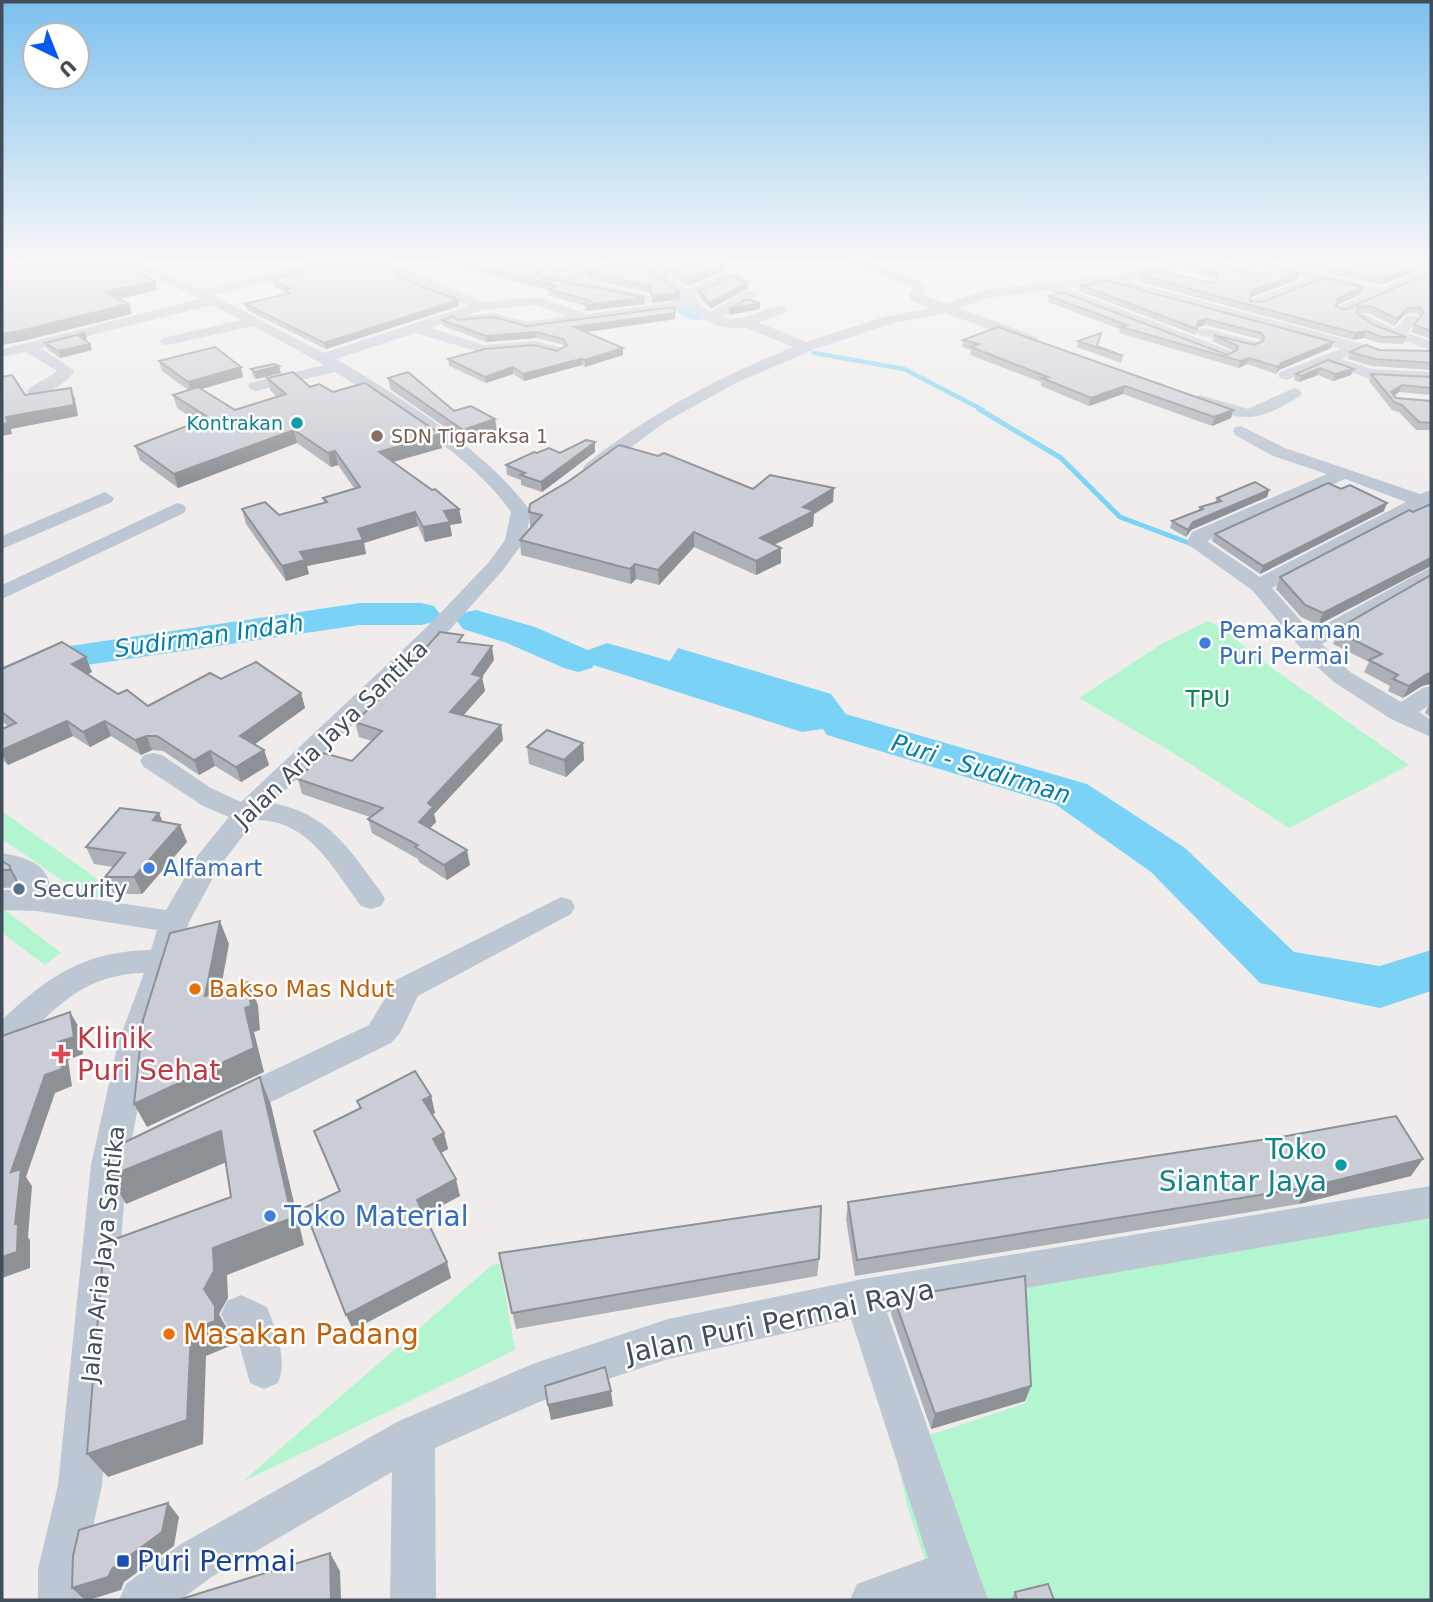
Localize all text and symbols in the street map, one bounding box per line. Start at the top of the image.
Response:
north arrow [21,21,91,91]
text: U [54,55,81,82]
place label: Kontrakan [187,412,283,434]
marker: Kontrakan [289,415,305,431]
place label: SDN Tigaraksa 1 [391,425,548,447]
marker: SDN Tigaraksa 1 [369,428,385,444]
water label: Sudirman Indah [113,609,305,663]
place label: Pemakaman Puri Permai [1219,617,1361,669]
street label: Jalan Aria Jaya Santika [228,635,433,834]
marker: Pemakaman Puri Permai [1197,635,1213,651]
park label: TPU [1185,686,1230,712]
water label: Puri - Sudirman [888,728,1074,810]
place label: Alfamart [163,855,262,881]
marker: Alfamart [141,860,157,876]
place label: Security [33,876,127,902]
marker: Security [11,881,27,897]
place label: Bakso Mas Ndut [209,976,394,1002]
marker: Bakso Mas Ndut [187,981,203,997]
place label: Klinik Puri Sehat [77,1022,220,1087]
marker: Klinik Puri Sehat [51,1044,71,1064]
street label: Jalan Aria Jaya Santika [76,1124,129,1386]
place label: Toko Siantar Jaya [1159,1133,1327,1198]
marker: Toko Siantar Jaya [1333,1157,1349,1173]
place label: Toko Material [283,1200,468,1233]
marker: Toko Material [262,1208,278,1224]
street label: Jalan Puri Permai Raya [621,1272,937,1370]
place label: Masakan Padang [183,1318,419,1351]
marker: Masakan Padang [161,1326,177,1342]
place label: Puri Permai [137,1545,296,1578]
marker: Puri Permai [115,1553,131,1569]

